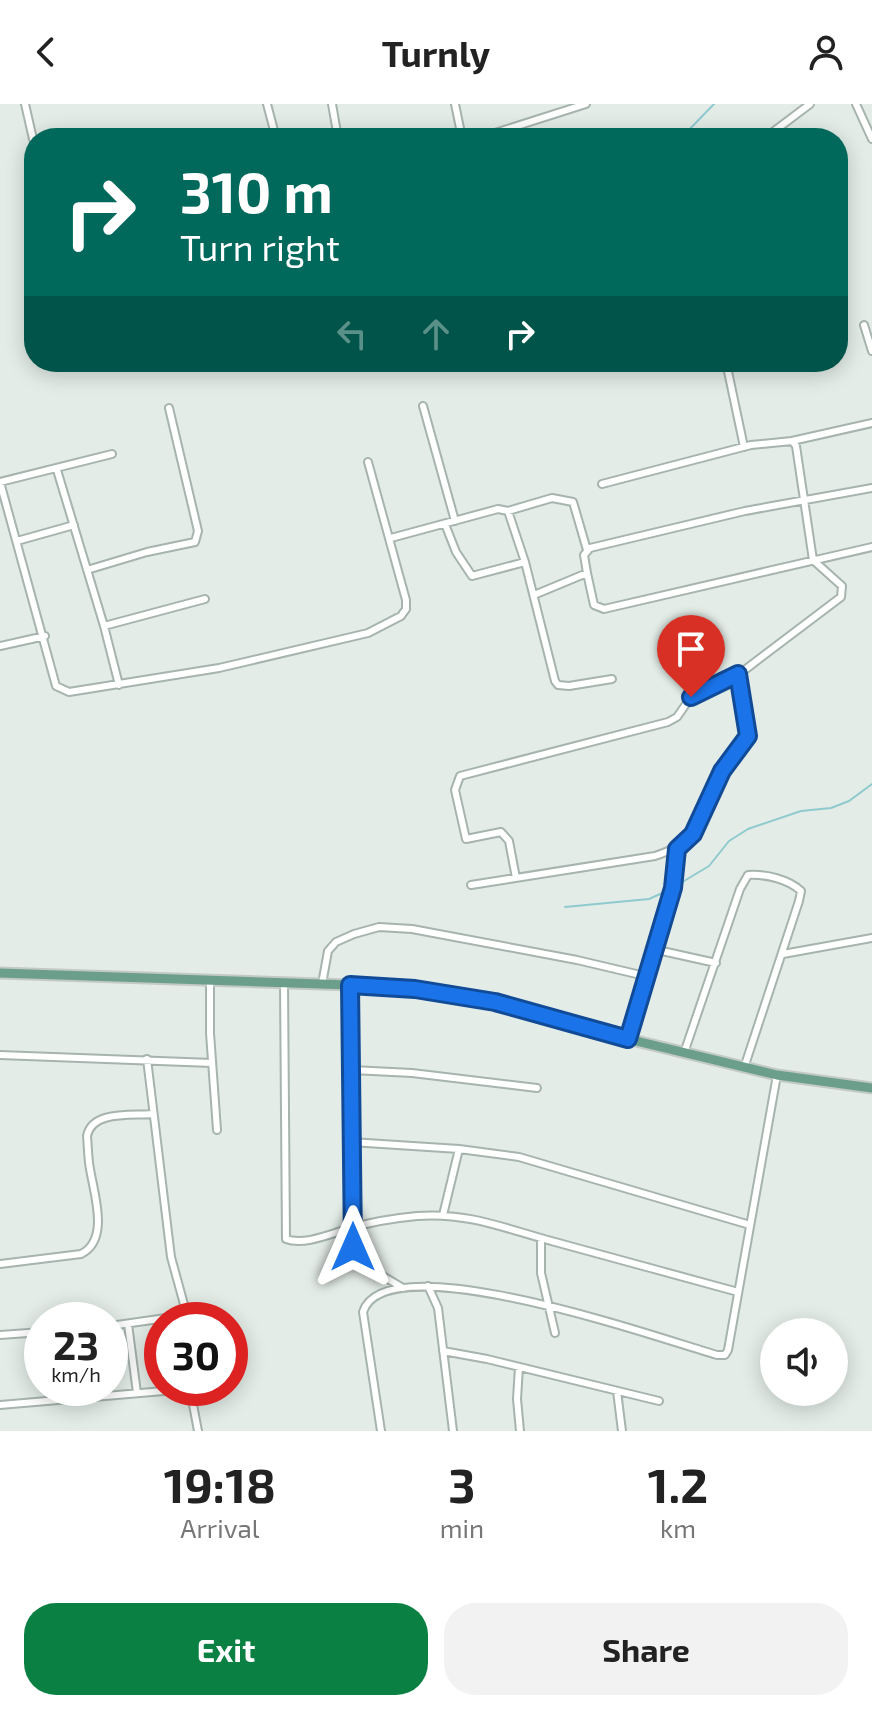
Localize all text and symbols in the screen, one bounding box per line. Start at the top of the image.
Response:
icon: back [24,30,68,74]
icon: person [804,30,848,74]
text: Turnly [382,31,490,74]
text: 310 m [180,157,333,224]
icon: right [48,160,152,264]
text: Turn right [180,225,340,268]
icon: left [330,312,374,356]
icon: ahead [414,312,458,356]
icon: right [498,312,542,356]
pin [657,615,725,697]
icon: arrive [669,627,713,671]
position arrow [311,1205,395,1289]
speed limit sign: 30 [144,1302,248,1406]
map controls [760,1318,848,1406]
button: sound [760,1318,848,1406]
text: 23 [53,1320,99,1368]
text: km/h [51,1362,101,1386]
text: 19:18 [164,1455,276,1513]
text: 3 [448,1455,475,1513]
text: 1.2 [648,1455,708,1513]
text: Arrival [180,1512,259,1543]
text: min [440,1512,484,1543]
text: km [660,1512,696,1543]
button: Exit [24,1603,428,1695]
button: Share [444,1603,848,1695]

